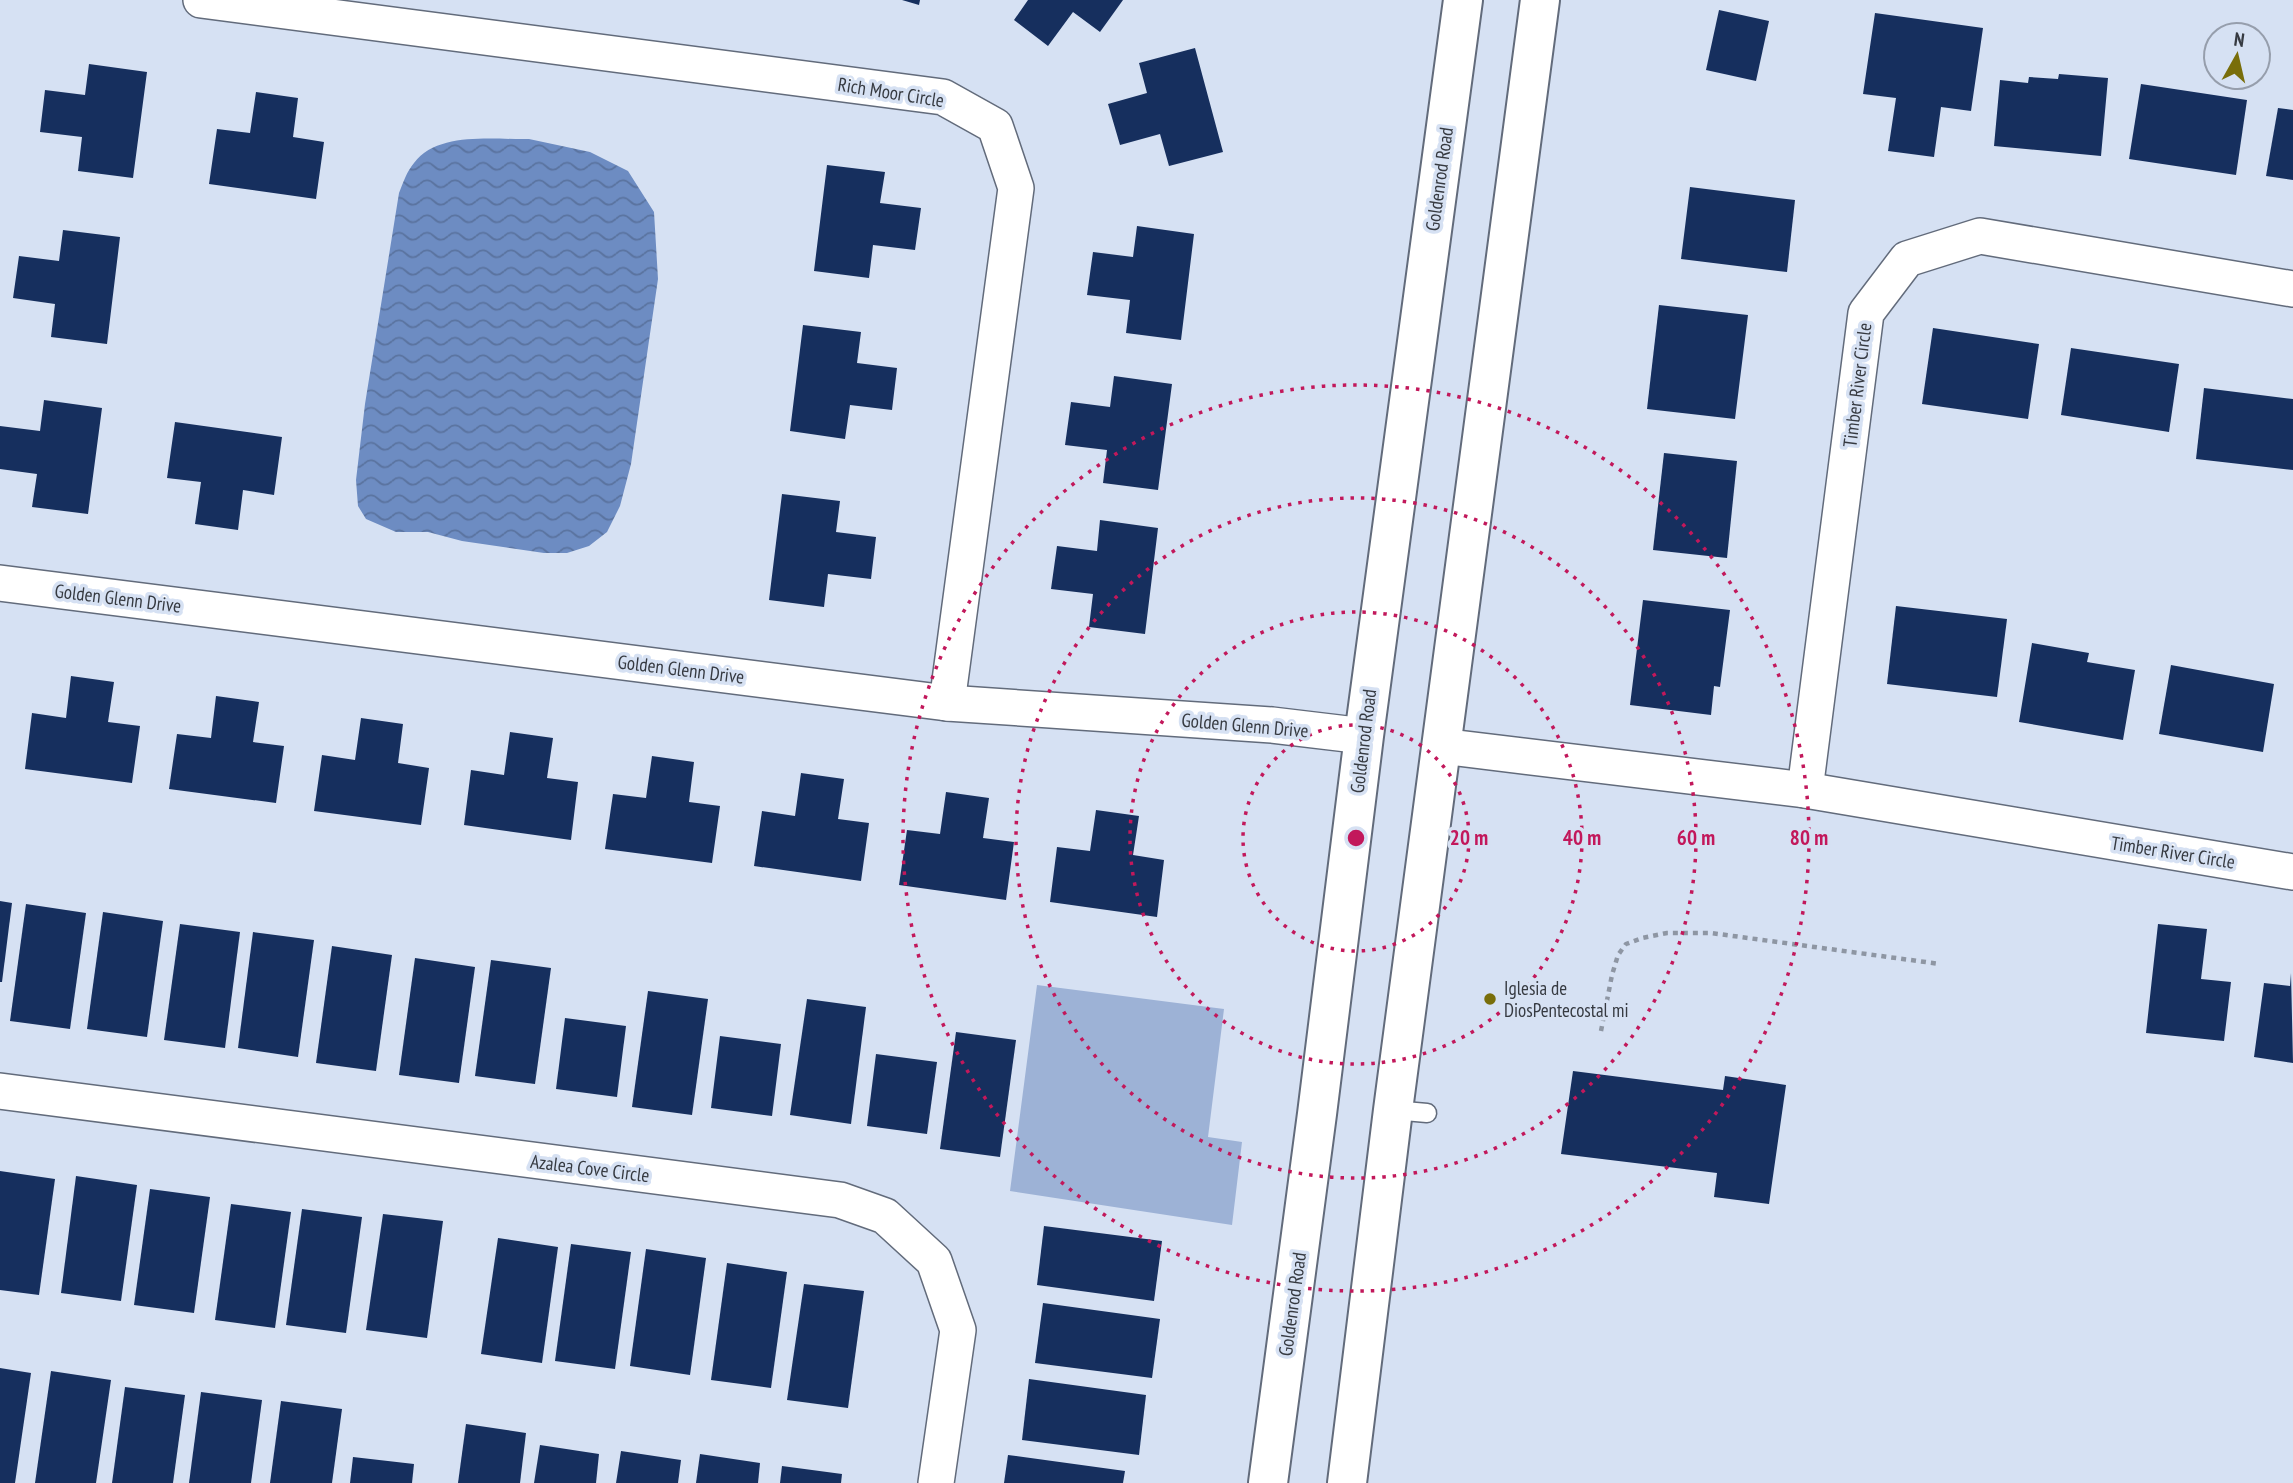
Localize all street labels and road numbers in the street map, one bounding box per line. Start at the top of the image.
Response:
street label: Rich Moor Circle [836,72,946,112]
street label: Goldenrod Road [1420,126,1458,232]
street label: Timber River Circle [1837,321,1877,449]
street label: Golden Glenn Drive [53,578,183,618]
street label: Golden Glenn Drive [616,649,746,689]
street label: Goldenrod Road [1345,688,1381,794]
street label: Golden Glenn Drive [1181,707,1310,743]
street label: Timber River Circle [2109,830,2237,874]
street label: Azalea Cove Circle [529,1149,651,1187]
street label: Goldenrod Road [1273,1251,1311,1357]

